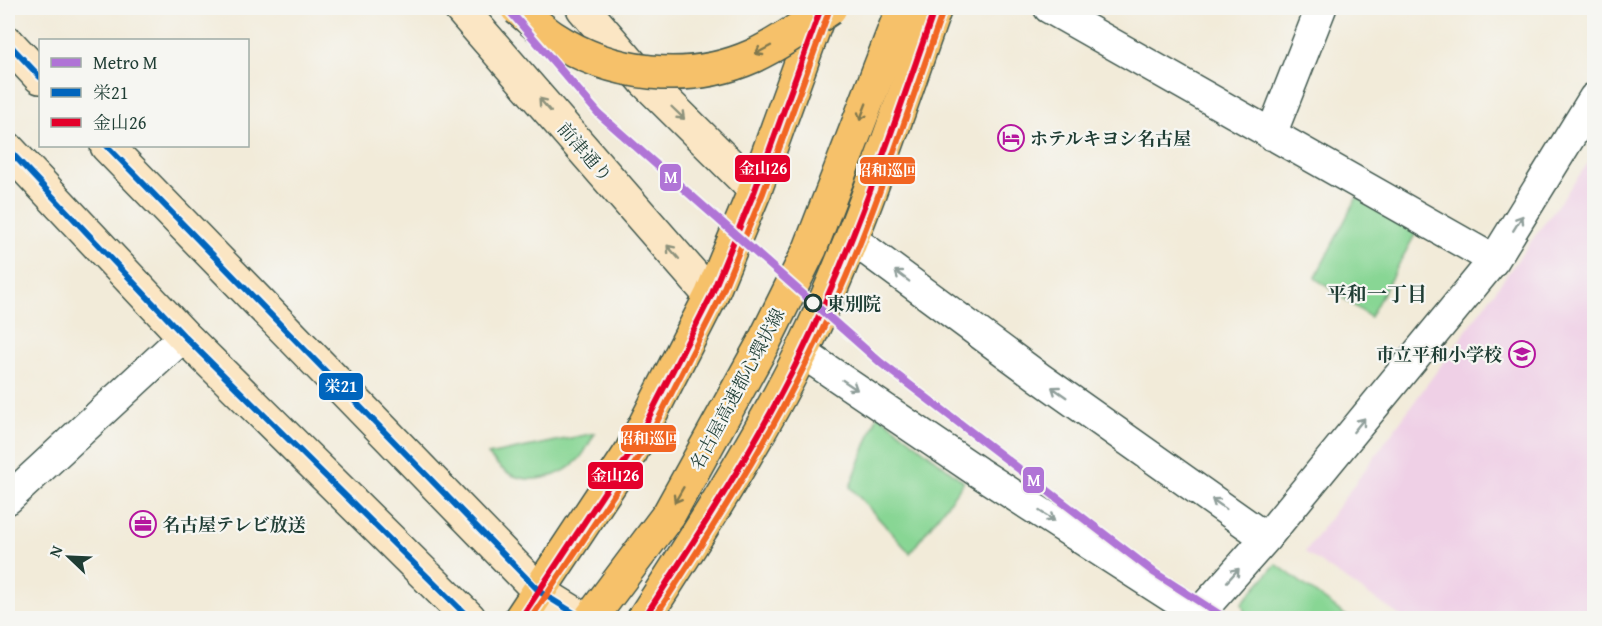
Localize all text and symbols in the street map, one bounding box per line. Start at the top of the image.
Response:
legend [39,39,249,147]
one-way arrow [755,45,773,56]
text: Metro M [93,49,158,76]
text: 栄21 [93,79,128,106]
one-way arrow [538,98,552,113]
one-way arrow [857,102,868,121]
one-way arrow [671,106,686,121]
text: 金山26 [93,109,146,136]
street label: 前津通り [551,116,619,188]
hotel icon: ホテルキヨシ名古屋 [996,123,1026,153]
place label: ホテルキヨシ名古屋 [1030,125,1191,152]
line badge: 金山26 [734,154,791,183]
text: 金山26 [739,156,787,180]
line badge: 昭和巡回 [859,156,916,185]
text: 昭和巡回 [855,158,919,182]
line badge: M [659,163,682,192]
text: M [664,165,678,189]
one-way arrow [1512,215,1524,232]
one-way arrow [666,245,680,260]
one-way arrow [895,270,911,283]
district label: 平和一丁目 [1327,279,1427,308]
place label: 東別院 [827,290,881,317]
marker: 東別院 [804,294,822,312]
street label: 名古屋高速都心環状線 [683,303,791,475]
school or university icon: 市立平和小学校 [1507,339,1537,369]
place label: 市立平和小学校 [1376,341,1502,368]
line badge: 栄21 [318,372,364,401]
text: 栄21 [325,374,357,398]
one-way arrow [841,379,858,391]
one-way arrow [1052,386,1068,398]
one-way arrow [1352,418,1365,434]
line badge: 昭和巡回 [620,424,677,453]
text: 昭和巡回 [617,426,681,450]
line badge: 金山26 [587,461,644,490]
text: 金山26 [591,463,639,487]
line badge: M [1022,466,1045,494]
text: M [1027,468,1041,492]
one-way arrow [673,486,684,504]
one-way arrow [1211,498,1227,510]
office icon: 名古屋テレビ放送 [128,509,158,539]
place label: 名古屋テレビ放送 [162,511,306,538]
one-way arrow [1038,511,1055,523]
north arrow [39,527,99,587]
text: N [42,541,68,561]
one-way arrow [1226,567,1240,582]

